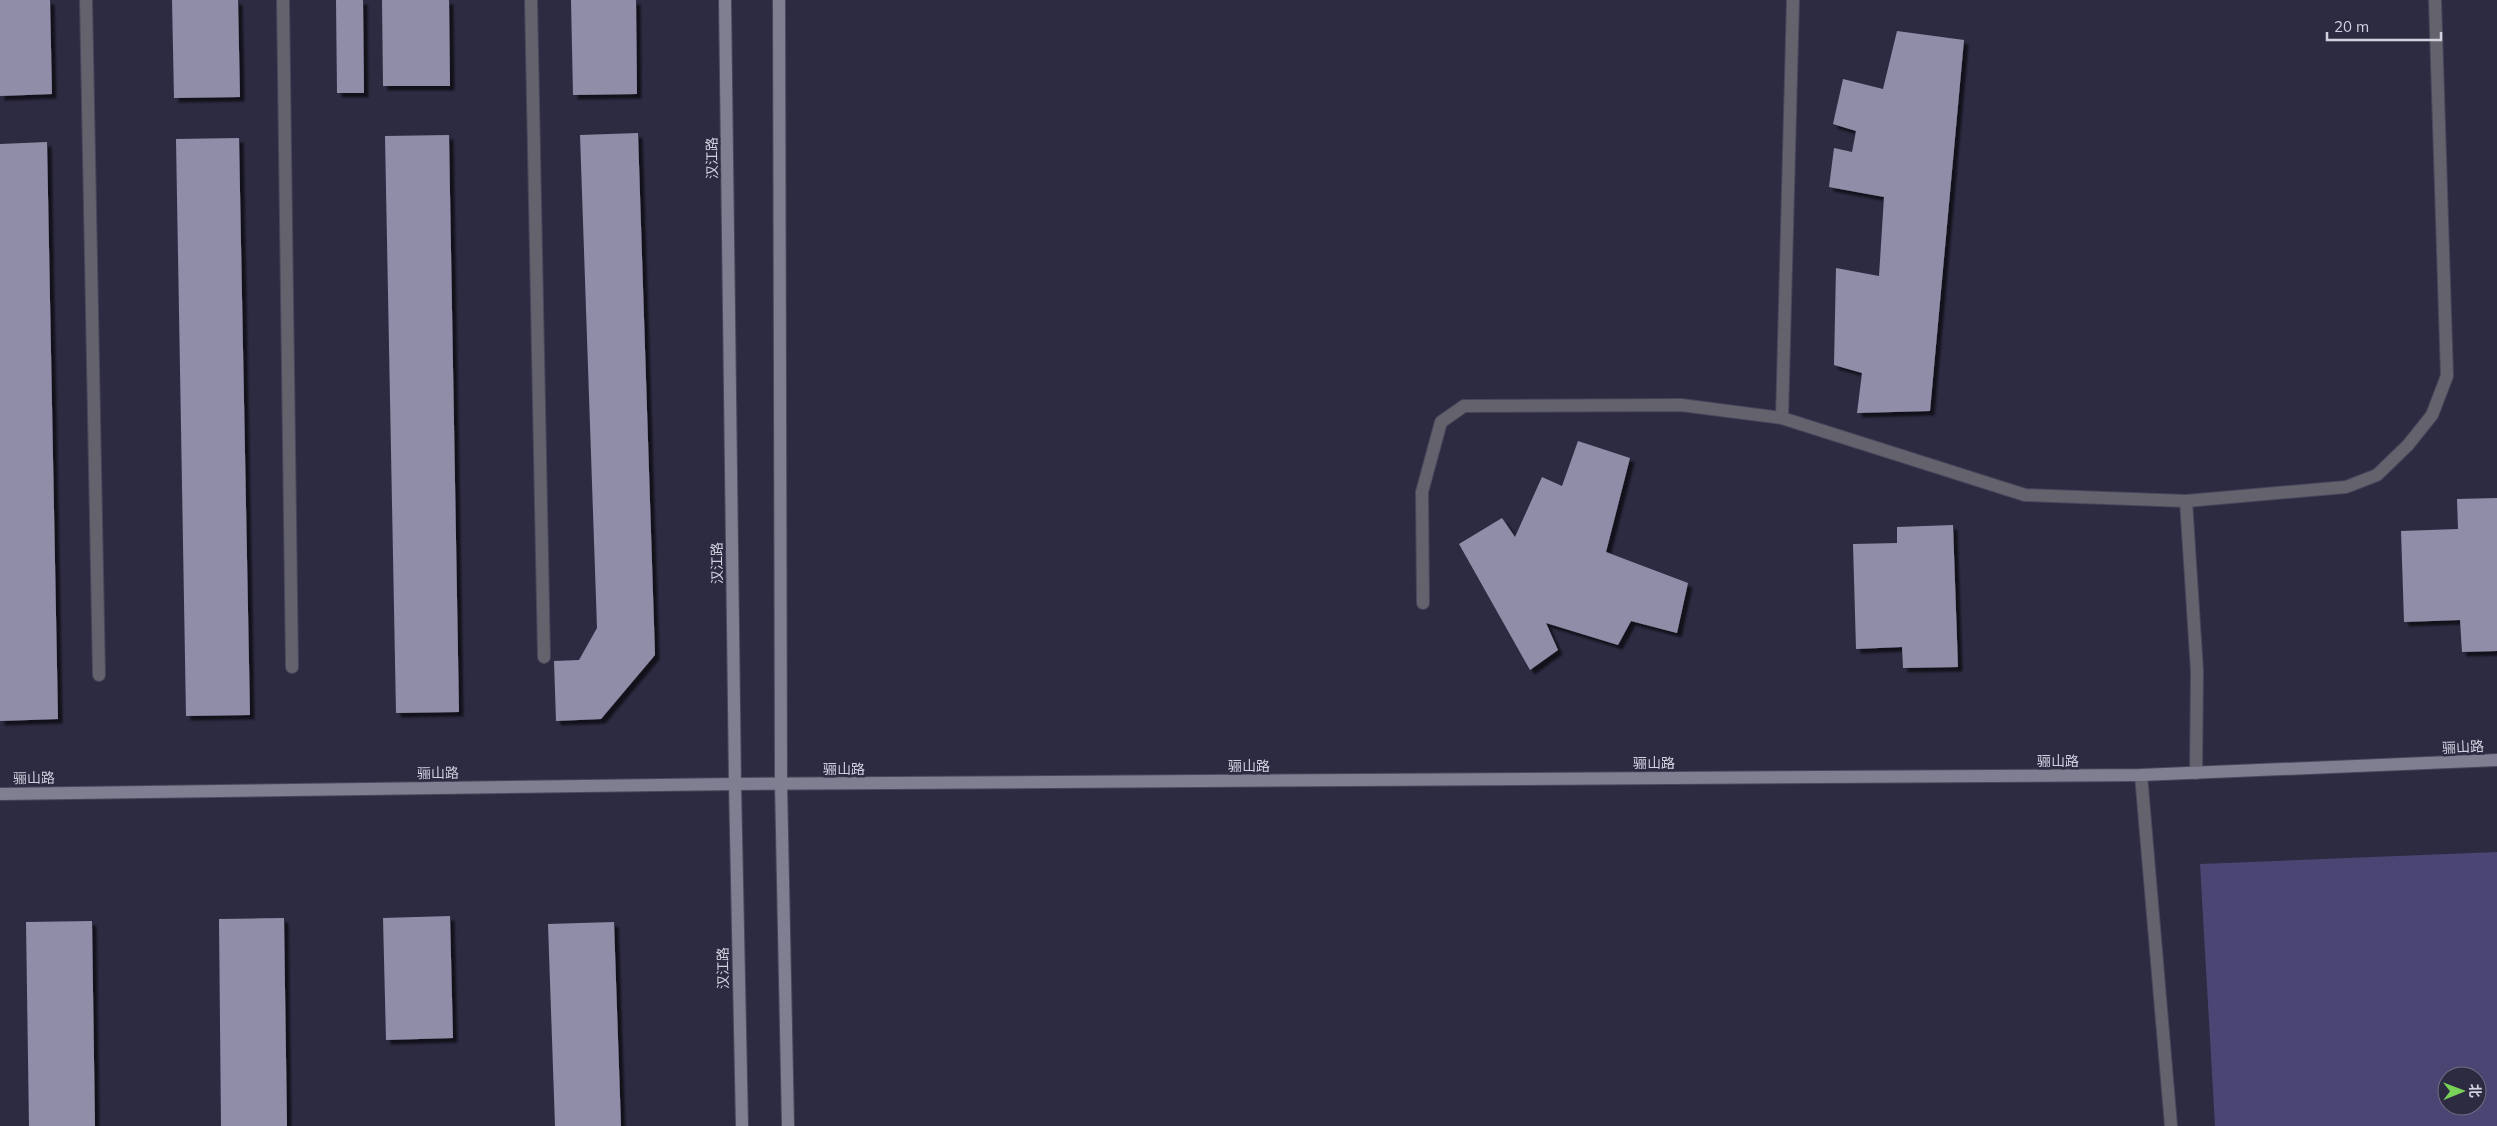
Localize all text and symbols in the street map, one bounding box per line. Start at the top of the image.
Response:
scale bar [2327,10,2441,42]
text: 20 m [2334,17,2369,36]
street label: 汉江路 [703,137,721,179]
street label: 汉江路 [708,542,726,584]
street label: 骊山路 [2442,737,2484,757]
street label: 骊山路 [2037,752,2079,770]
street label: 骊山路 [1633,754,1675,772]
street label: 骊山路 [1228,757,1270,775]
street label: 骊山路 [823,760,865,778]
street label: 骊山路 [417,764,459,782]
street label: 骊山路 [13,769,55,787]
street label: 汉江路 [714,947,732,989]
north arrow [2437,1066,2487,1116]
text: 北 [2466,1084,2484,1098]

